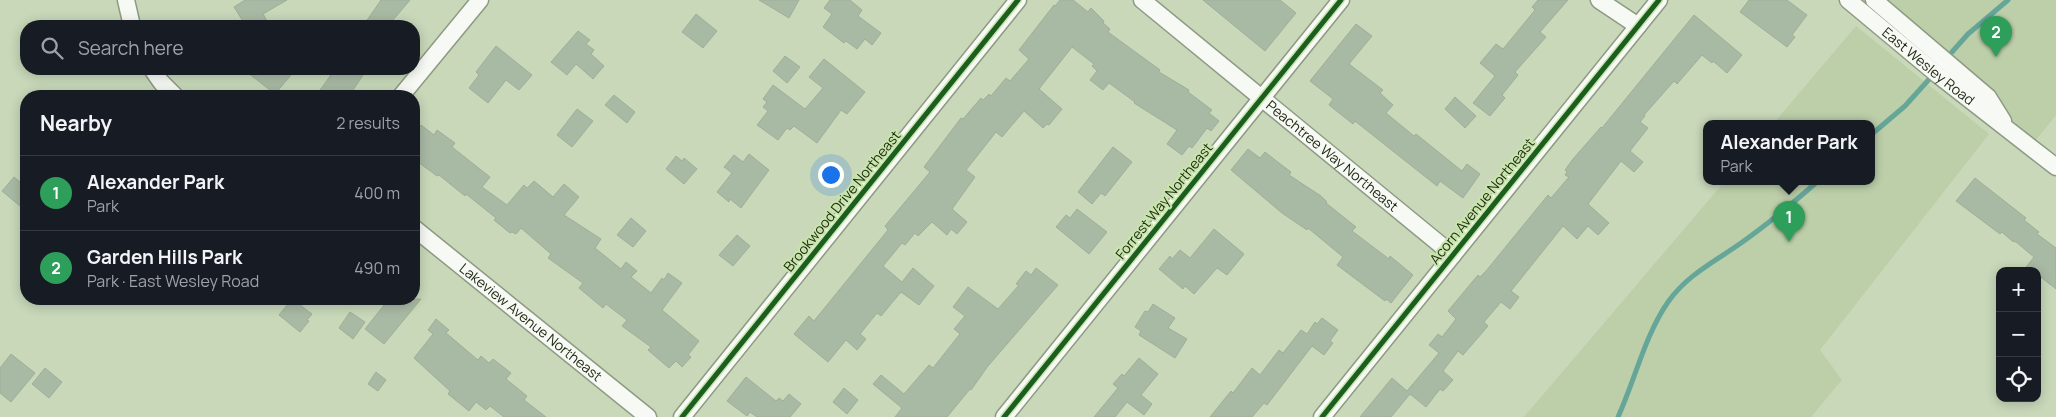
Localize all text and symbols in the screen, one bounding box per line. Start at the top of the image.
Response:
pin: 2 [1980,16,2012,57]
search box [20,20,420,75]
street label: East Wesley Road [1878,22,1979,109]
icon: search [38,34,66,62]
text: Search here [78,35,184,61]
street label: Peachtree Way Northeast [1262,96,1403,216]
text: Nearby [40,109,112,137]
text: 2 results [336,112,400,134]
popup [1703,120,1875,185]
street label: Brookwood Drive Northeast [779,126,905,275]
text: Alexander Park [1720,129,1858,155]
street label: Acorn Avenue Northeast [1425,133,1539,268]
street label: Forrest Way Northeast [1111,138,1217,263]
text: Park [1720,155,1752,177]
your location [818,162,844,188]
text: Alexander Park [87,169,224,195]
text: 1 [52,182,60,204]
text: 400 m [354,182,400,204]
text: Park [87,195,119,217]
pin: 1 [1773,201,1805,242]
text: Garden Hills Park [87,244,242,270]
text: 2 [51,257,61,279]
text: 490 m [354,257,400,279]
street label: Lakeview Avenue Northeast [456,259,607,385]
map controls [1996,267,2041,402]
button: + [1996,267,2041,312]
text: Park · East Wesley Road [87,270,259,292]
button: − [1996,312,2041,357]
button: locate [1996,357,2041,402]

